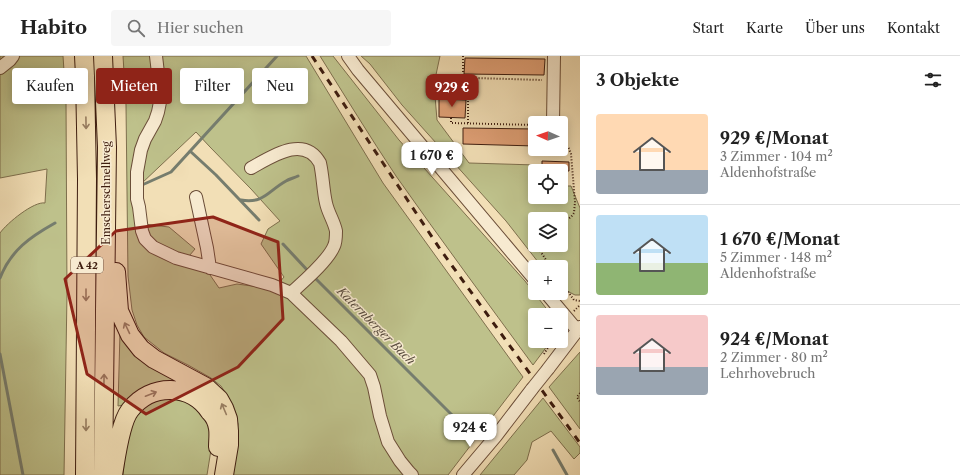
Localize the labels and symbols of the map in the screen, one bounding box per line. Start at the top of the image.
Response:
pin: 929 € [424,74,480,108]
one-way arrow [82,116,90,129]
north arrow [528,116,568,156]
street label: Emscherschnellweg [99,141,113,245]
pin: 1 670 € [395,142,469,176]
road number: A 42 [71,257,103,273]
water label: Katernberger Bach [334,283,419,368]
one-way arrow [82,288,90,301]
one-way arrow [123,323,130,335]
one-way arrow [100,374,108,387]
one-way arrow [145,389,157,397]
one-way arrow [220,404,227,416]
pin: 924 € [442,414,498,448]
one-way arrow [82,418,89,431]

